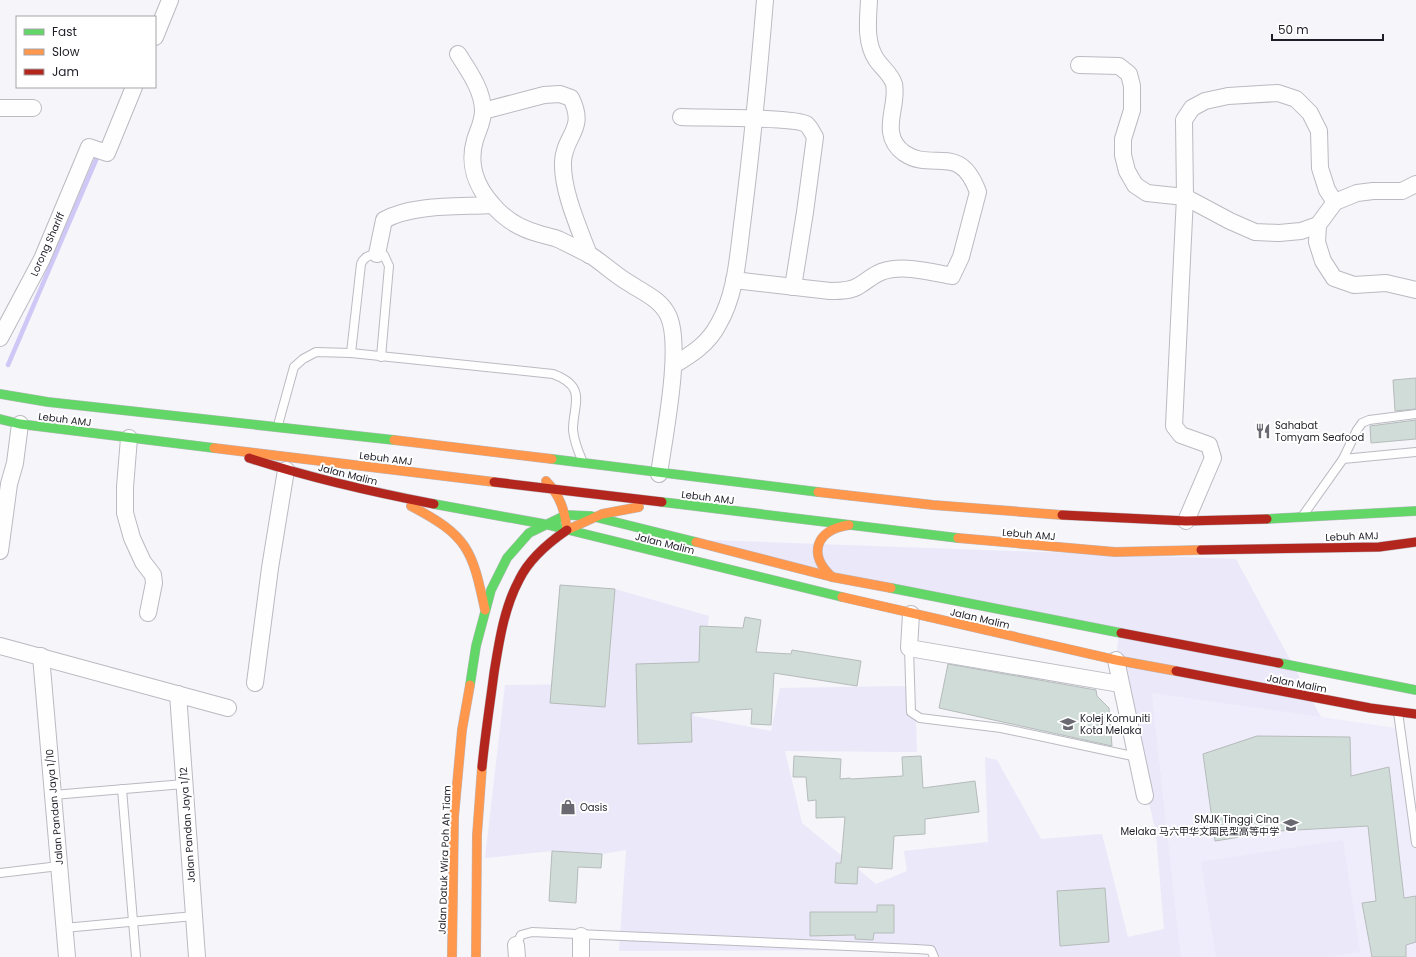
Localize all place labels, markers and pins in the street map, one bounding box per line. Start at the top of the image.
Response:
place label: Sahabat Tomyam Seafood [1275,418,1364,445]
restaurant icon: Sahabat Tomyam Seafood [1254,422,1272,440]
place label: Kolej Komuniti Kota Melaka [1080,711,1150,738]
school or university icon: Kolej Komuniti Kota Melaka [1059,715,1077,733]
shop icon: Oasis [559,798,577,816]
place label: Oasis [580,800,608,815]
place label: SMJK Tinggi Cina Melaka 马六甲华文国民型高等中学 [1120,812,1279,839]
school or university icon: SMJK Tinggi Cina Melaka 马六甲华文国民型高等中学 [1282,816,1300,834]

